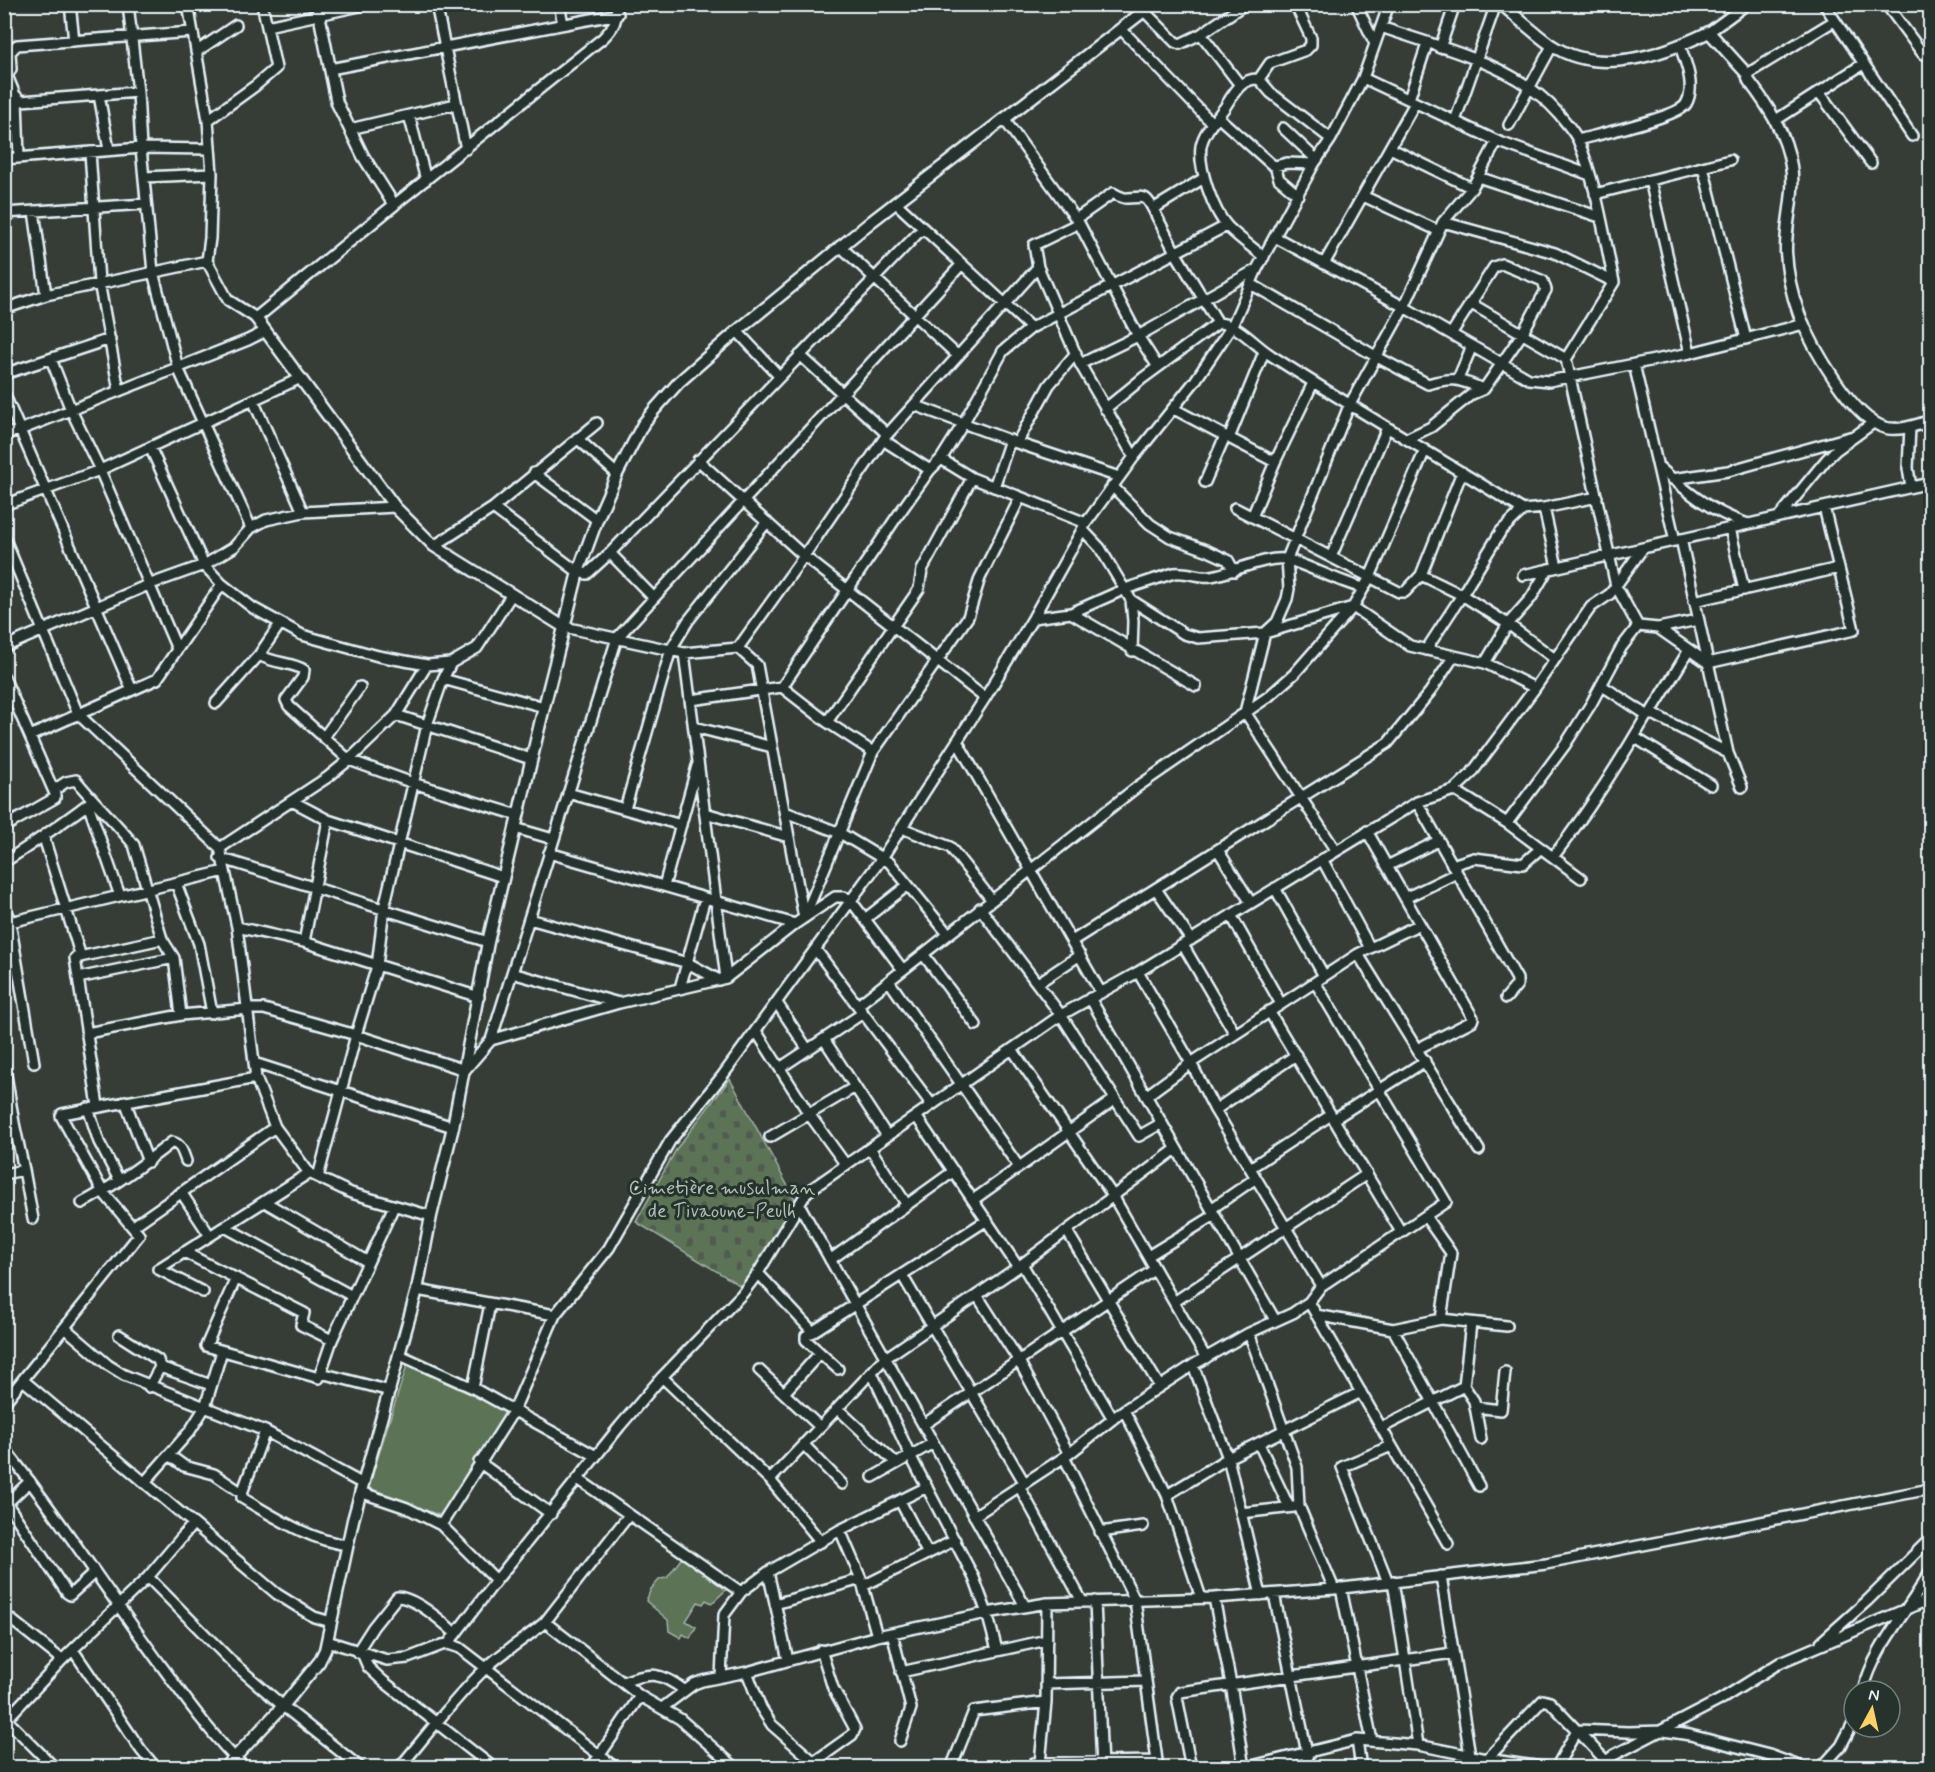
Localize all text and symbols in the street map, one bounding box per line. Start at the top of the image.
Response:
park label: Cimetière musulman de Tivaoune-Peulh [628,1175,816,1225]
north arrow [1842,1679,1902,1739]
text: N [1867,1684,1881,1707]

